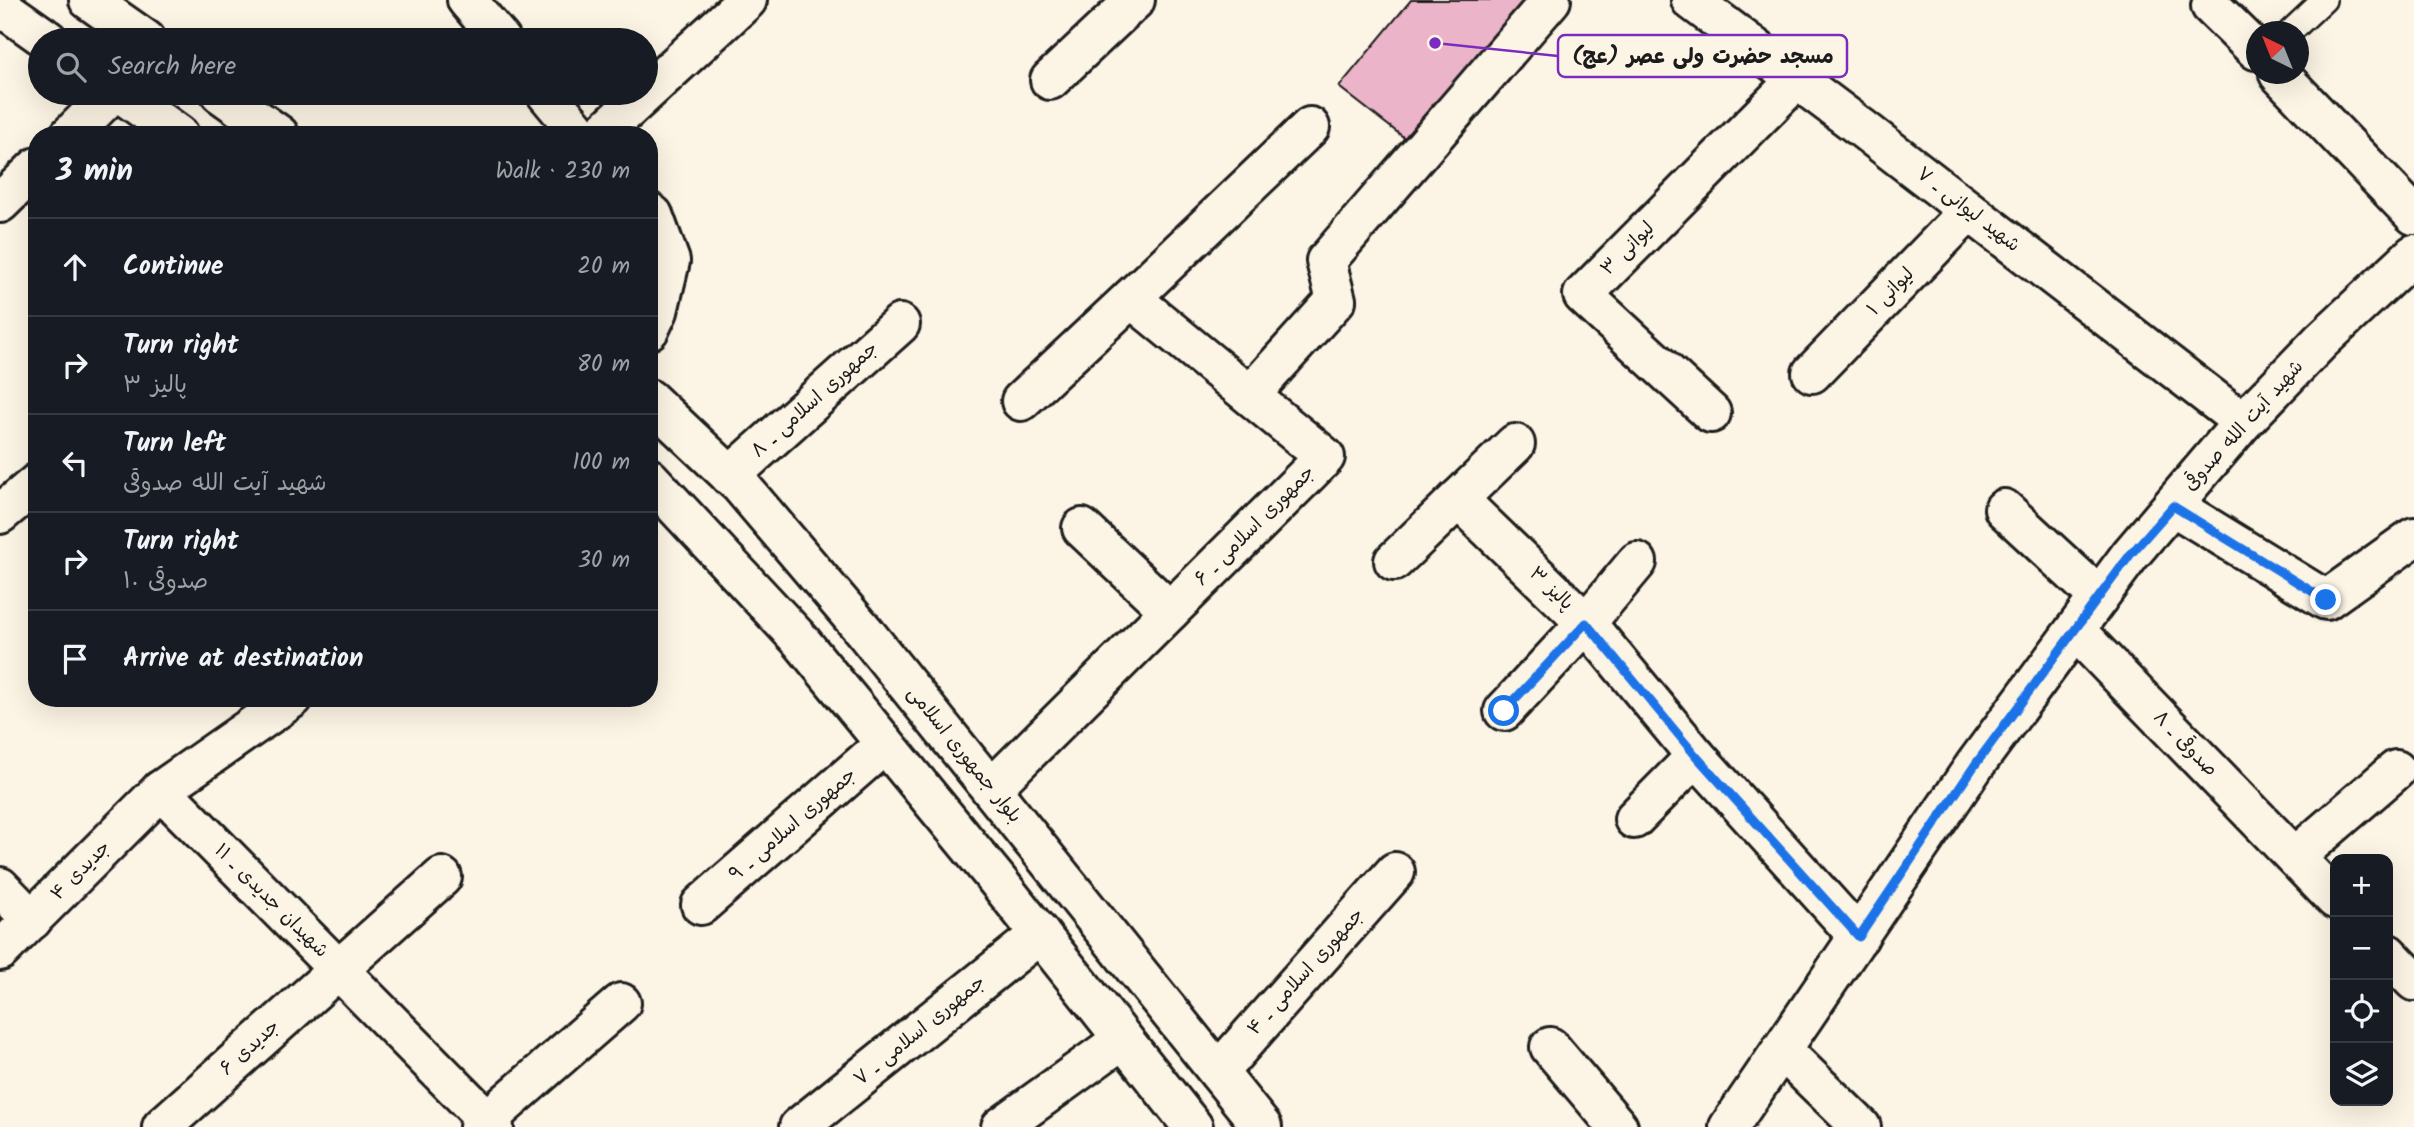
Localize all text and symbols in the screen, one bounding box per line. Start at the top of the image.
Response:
north arrow [2246,21,2309,84]
search box [28,28,658,105]
callout: مسجد حضرت ولی عصر (عج) [1558,35,1847,77]
text: مسجد حضرت ولی عصر (عج) [1572,41,1834,74]
text: Search here [108,46,236,88]
icon: search [52,48,90,86]
text: 3 min [56,148,133,196]
text: Walk · 230 m [495,154,630,190]
street label: شهید لیوانی ـ ۷ [1910,160,2026,260]
street label: لیوانی ۳ [1594,215,1662,283]
text: Continue [123,246,224,288]
icon: ahead [56,248,94,286]
text: 20 m [578,249,630,285]
street label: لیوانی ۱ [1860,261,1922,323]
text: Turn right [123,325,239,367]
street label: جمهوری اسلامی ـ ۸ [745,335,885,465]
icon: right [56,346,94,384]
text: 80 m [577,347,630,383]
street label: شهید آیت الله صدوقی [2177,354,2311,498]
text: پالیز ۳ [123,368,187,404]
text: Turn left [123,423,226,465]
icon: left [56,444,94,482]
text: 100 m [572,445,630,481]
street label: جمهوری اسلامی ـ ۶ [1188,459,1322,593]
text: شهید آیت الله صدوقی [123,466,326,502]
text: Turn right [123,521,239,563]
icon: right [56,542,94,580]
text: 30 m [578,543,630,579]
street label: پالیز ۳ [1522,560,1580,618]
text: صدوقی ۱۰ [123,564,208,600]
route end [2310,584,2341,615]
text: Arrive at destination [123,638,363,680]
icon: arrive [56,640,94,678]
street label: بلوار جمهوری اسلامی [899,680,1029,830]
route start [1488,695,1519,726]
street label: صدوقی ـ ۸ [2146,704,2224,784]
street label: جمهوری اسلامی ـ ۹ [723,761,863,889]
street label: جدیدی ۴ [44,834,118,908]
street label: شهیدان جدیدی ـ ۱۱ [207,837,335,965]
map controls [2330,854,2393,1106]
button: + [2330,854,2393,917]
street label: جمهوری اسلامی ـ ۴ [1240,901,1372,1043]
button: − [2330,917,2393,980]
street label: جمهوری اسلامی ـ ۷ [848,968,992,1094]
button: locate [2330,980,2393,1043]
street label: جدیدی ۶ [213,1013,287,1083]
button: layers [2330,1043,2393,1106]

